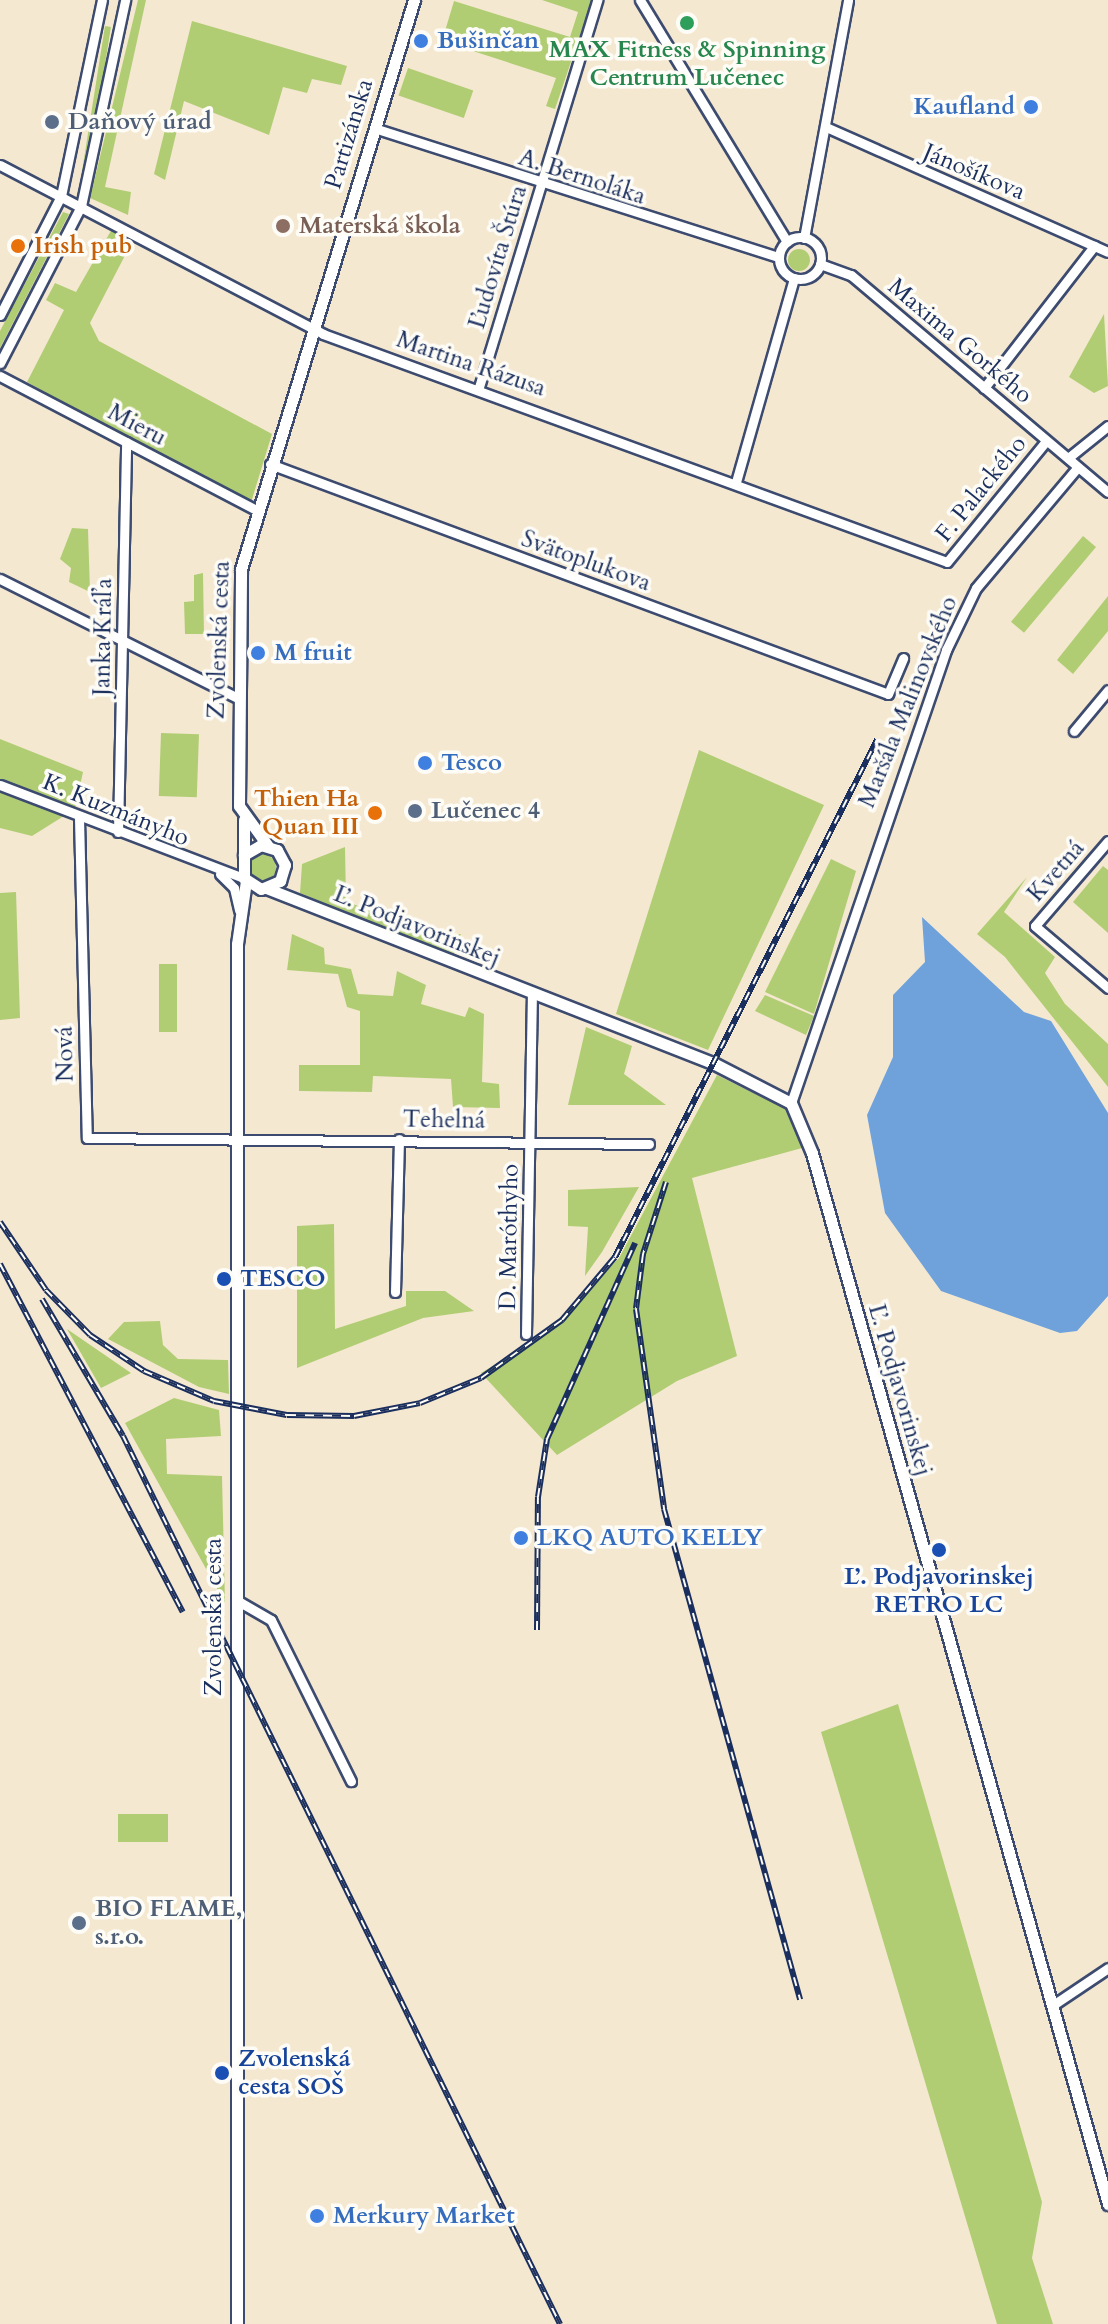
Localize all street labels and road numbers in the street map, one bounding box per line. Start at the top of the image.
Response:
street label: Partizánska [319,75,379,193]
street label: Jánošíkova [919,138,1029,206]
street label: A. Bernoláka [515,143,649,211]
street label: Ľudovíta Štúra [463,182,533,332]
street label: Maxima Gorkého [882,272,1038,410]
street label: Martina Rázusa [393,325,549,403]
street label: Mieru [103,398,171,452]
street label: F. Palackého [930,430,1032,548]
street label: Svätoplukova [517,524,655,598]
street label: Zvolenská cesta [202,560,236,720]
street label: Janka Kráľa [88,578,118,696]
street label: Maršála Malinovského [852,592,964,812]
street label: K. Kuzmányho [39,768,193,852]
street label: Kvetná [1021,834,1091,908]
street label: Ľ. Podjavorinskej [330,880,504,972]
street label: Nová [50,1026,80,1082]
street label: Tehelná [402,1105,486,1135]
street label: D. Maróthyho [493,1164,525,1310]
street label: Ľ. Podjavorinskej [862,1301,938,1479]
street label: Zvolenská cesta [200,1538,228,1696]

